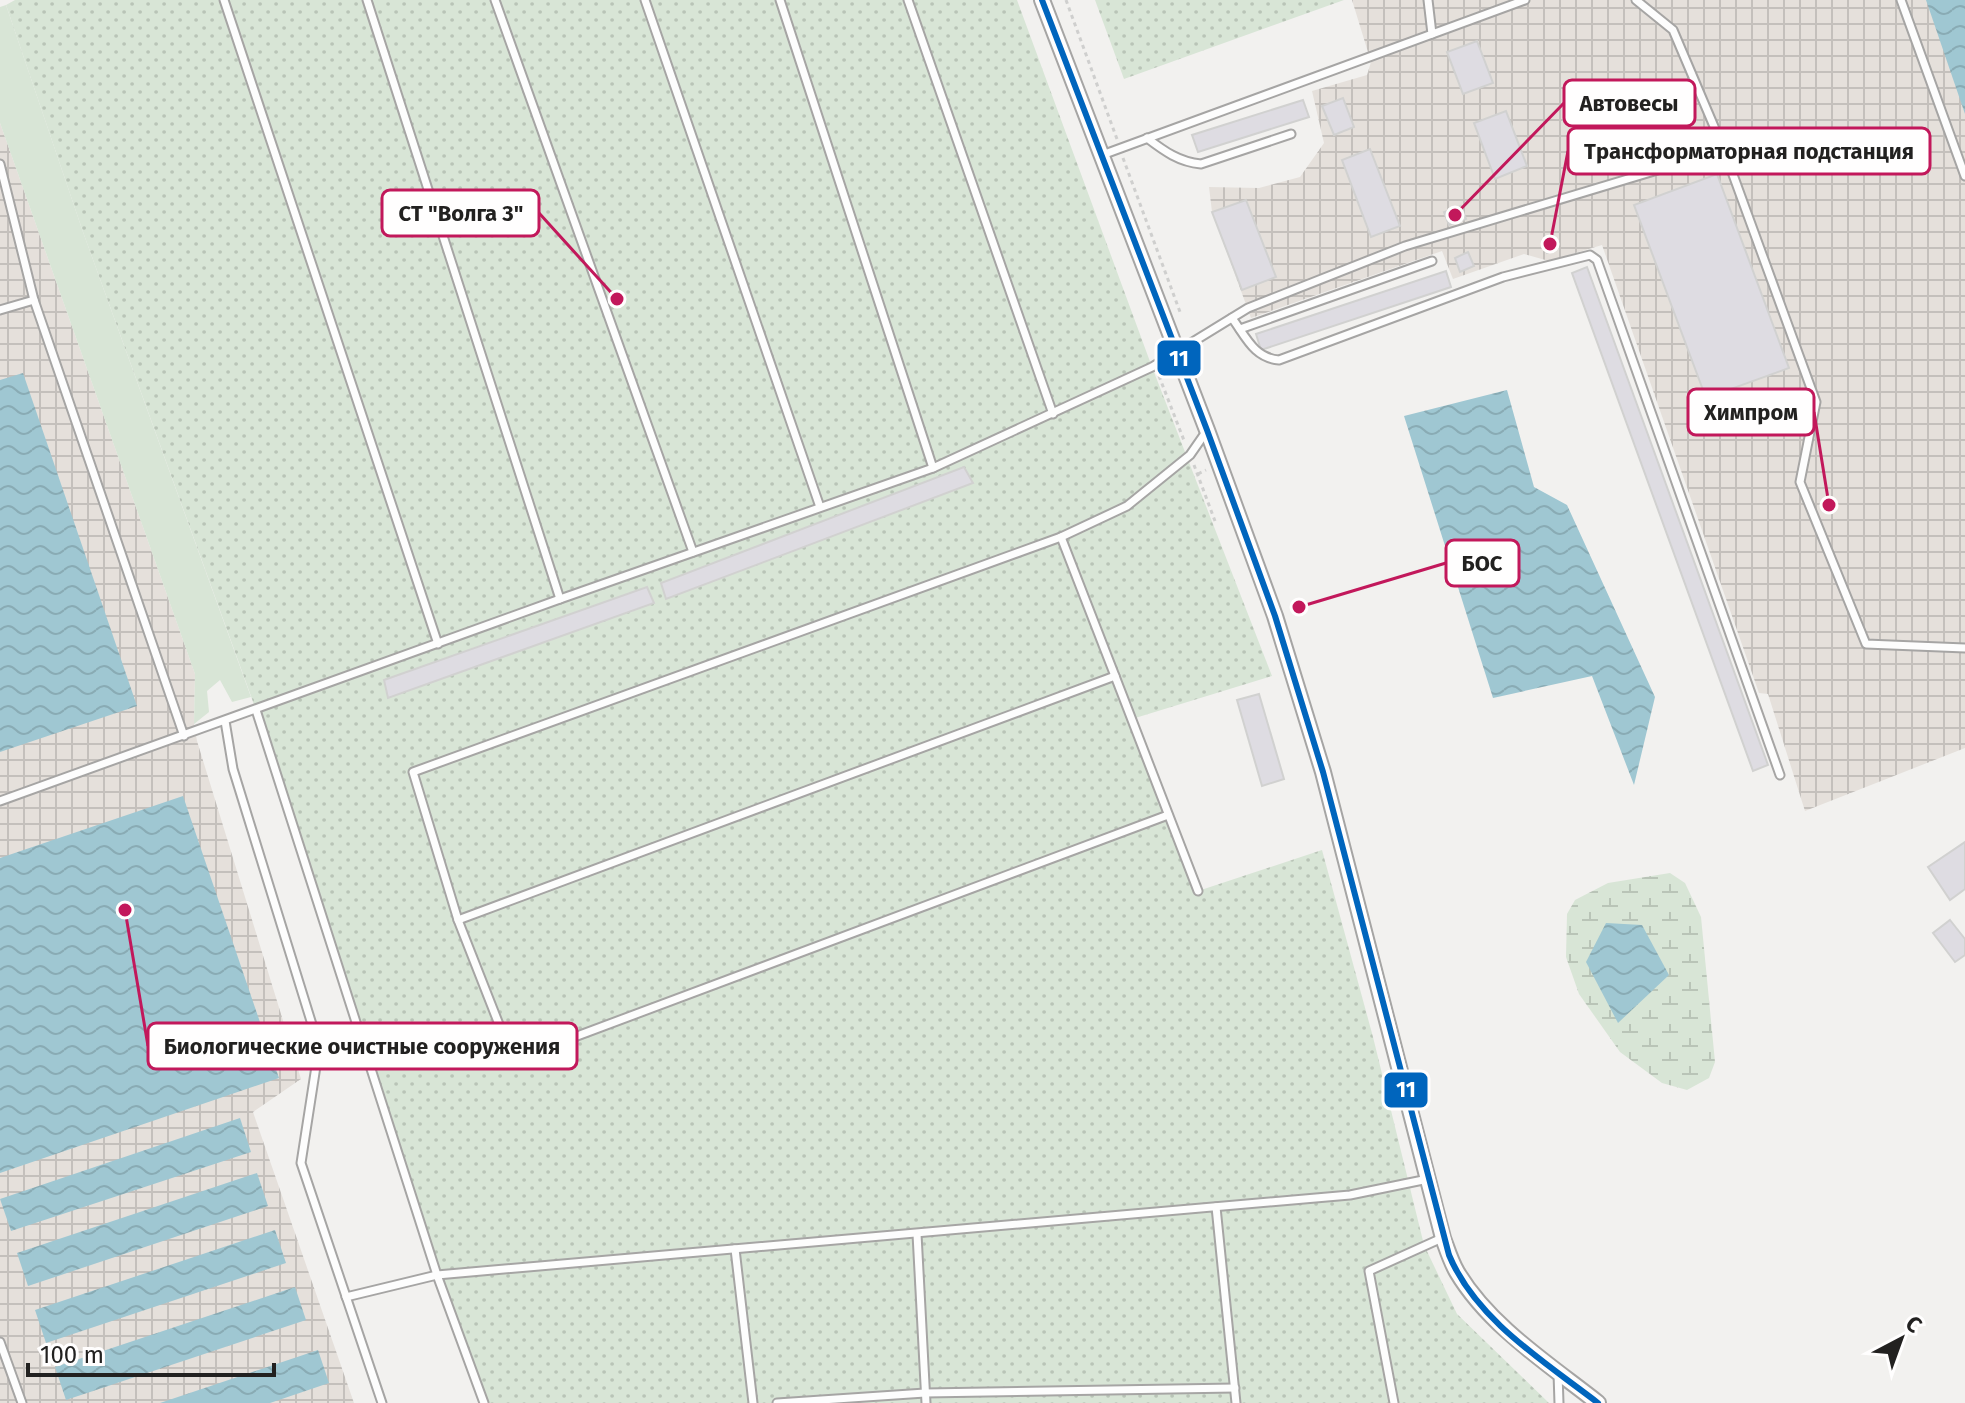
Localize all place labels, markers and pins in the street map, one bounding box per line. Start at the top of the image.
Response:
callout: Автовесы [1564,80,1695,126]
callout: Трансформаторная подстанция [1568,128,1930,174]
callout: СТ "Волга 3" [382,190,539,236]
callout: Химпром [1688,389,1814,435]
callout: БОС [1446,540,1519,586]
callout: Биологические очистные сооружения [148,1023,577,1069]

